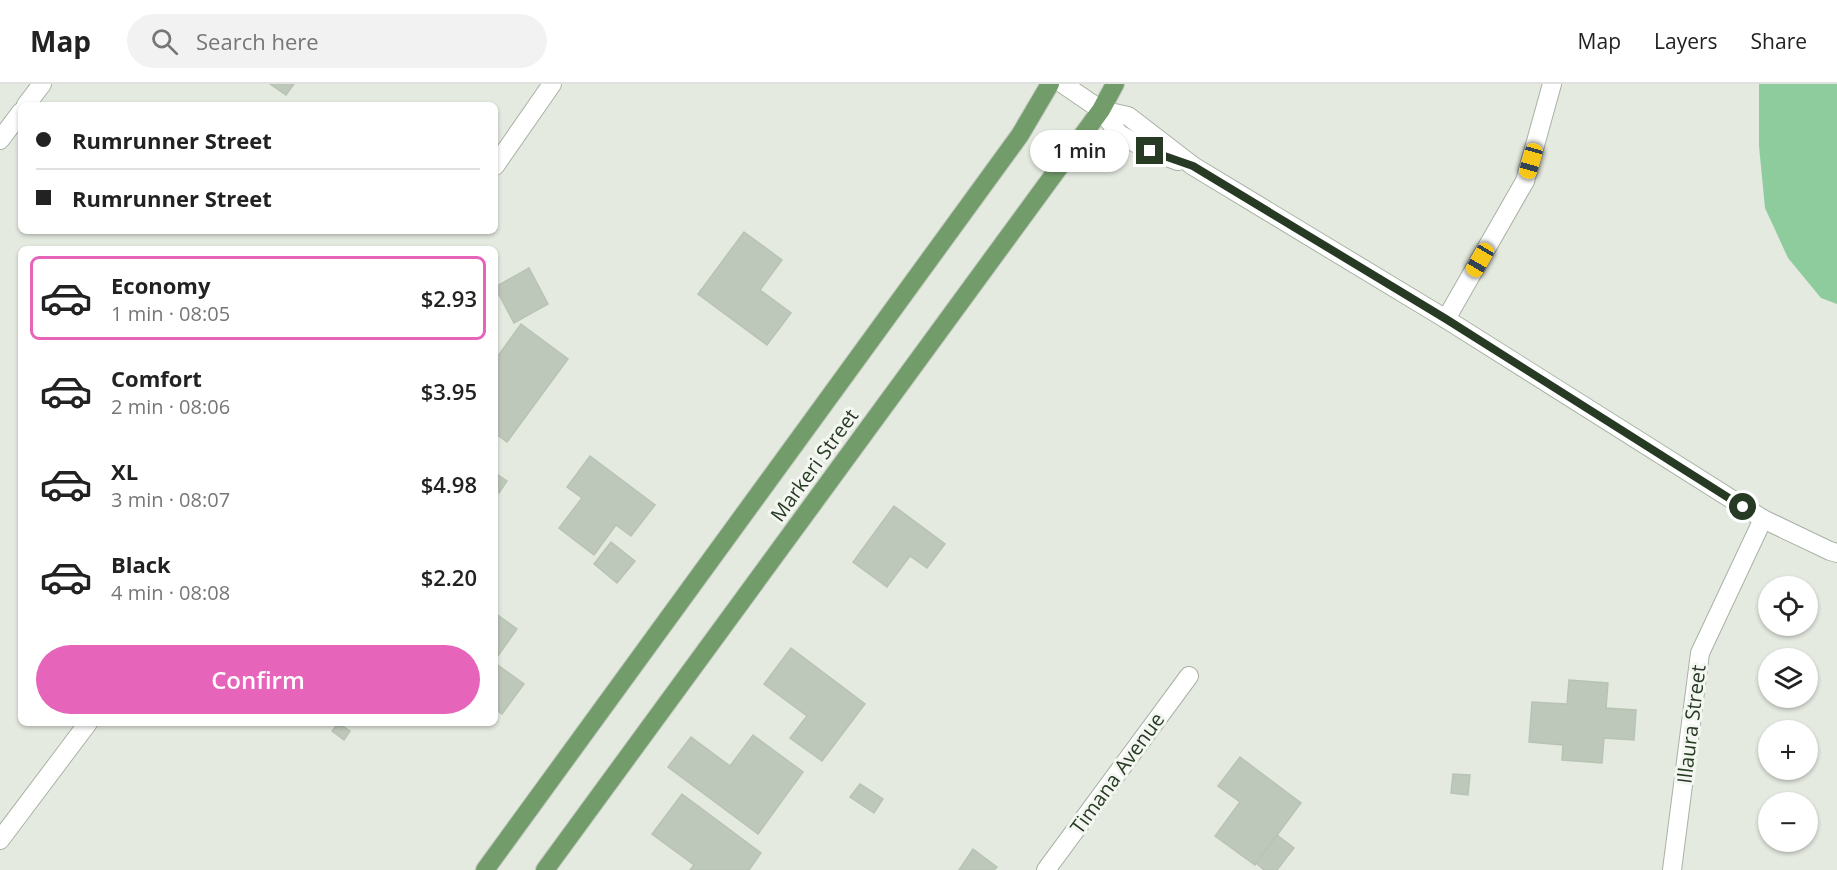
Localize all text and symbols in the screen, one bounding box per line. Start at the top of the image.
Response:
search box [127,14,547,68]
text: Map [30,22,91,60]
icon: search [148,25,181,58]
text: Search here [196,26,319,56]
text: Map [1578,27,1621,55]
text: Layers [1654,27,1718,55]
text: Share [1751,27,1807,55]
text: Rumrunner Street [72,125,272,155]
callout: 1 min [1030,130,1129,172]
text: 1 min [1053,137,1107,164]
route end [1136,137,1163,164]
car [1517,141,1545,181]
text: Rumrunner Street [72,183,272,213]
car [1463,240,1497,280]
text: Economy [111,270,210,300]
icon: car [39,271,93,325]
text: $2.93 [421,283,477,313]
text: 1 min · 08:05 [111,300,230,327]
text: Comfort [111,363,202,393]
icon: car [39,364,93,418]
text: $3.95 [421,376,477,406]
text: 2 min · 08:06 [111,393,230,420]
street label: Markeri Street [764,403,864,527]
text: XL [111,456,138,486]
icon: car [39,457,93,511]
text: $4.98 [421,469,477,499]
text: 3 min · 08:07 [111,486,230,513]
route start [1729,493,1756,520]
text: Black [111,549,171,579]
icon: car [39,550,93,604]
text: $2.20 [421,562,477,592]
map controls [1758,576,1818,852]
button: locate [1758,576,1818,636]
text: 4 min · 08:08 [111,579,230,606]
button: Confirm [36,645,480,714]
button: layers [1758,648,1818,708]
street label: Illaura Street [1670,663,1712,785]
street label: Timana Avenue [1064,707,1170,839]
button: + [1758,720,1818,780]
button: − [1758,792,1818,852]

